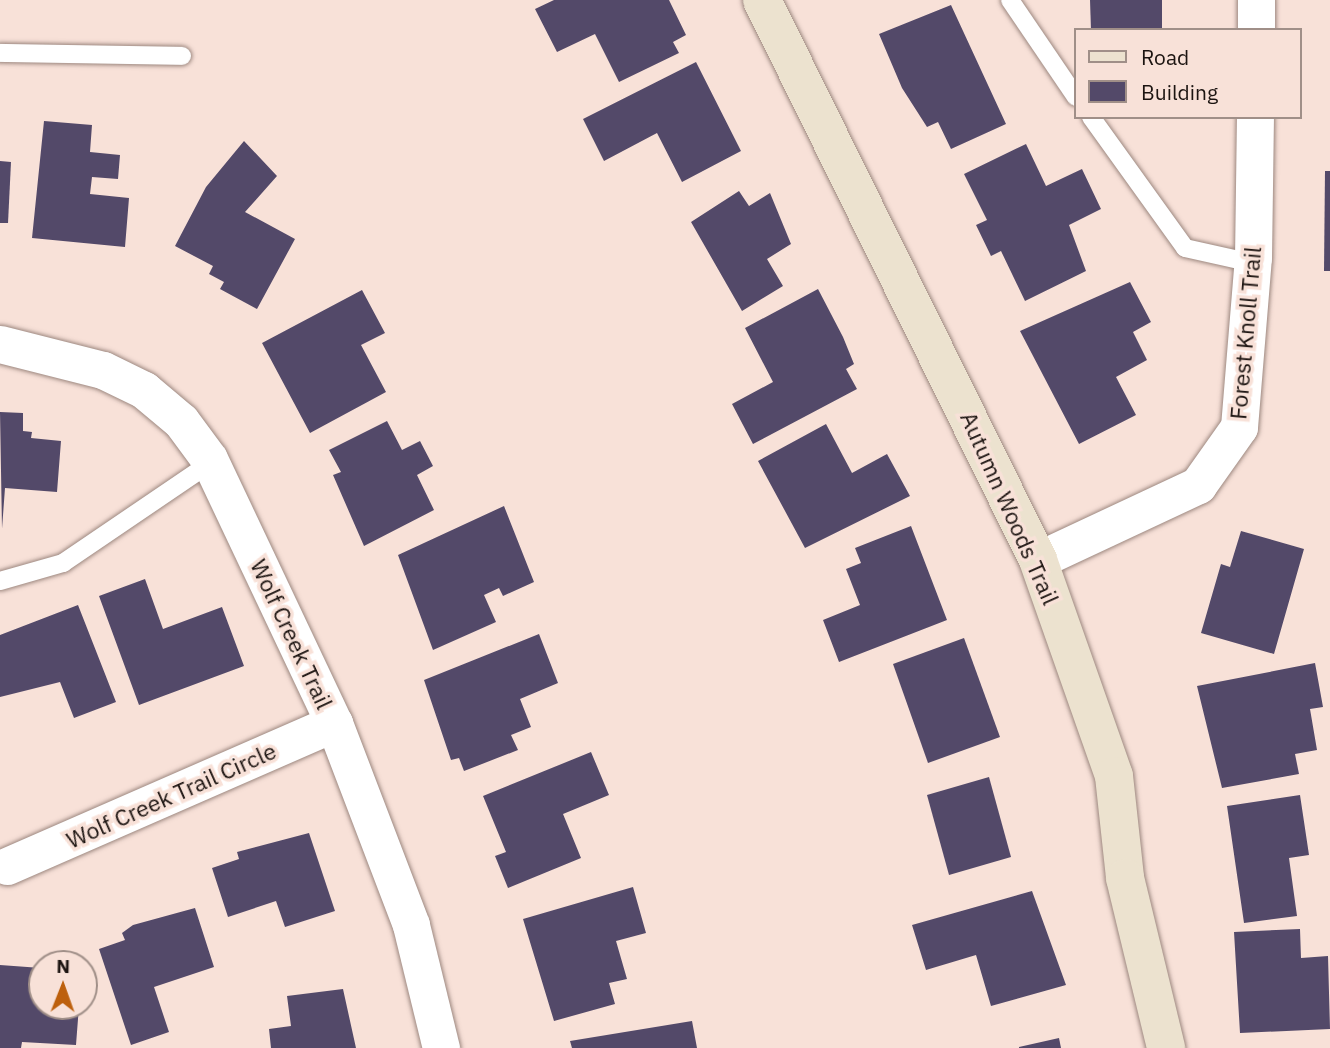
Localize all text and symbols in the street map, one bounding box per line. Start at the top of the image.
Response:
legend [1074,28,1302,119]
text: Road [1141,43,1189,71]
text: Building [1141,78,1218,106]
street label: Forest Knoll Trail [1224,245,1266,421]
street label: Autumn Woods Trail [955,407,1065,609]
street label: Wolf Creek Trail [245,555,339,713]
street label: Wolf Creek Trail Circle [62,736,280,854]
north arrow [28,950,98,1020]
text: N [56,954,70,978]

